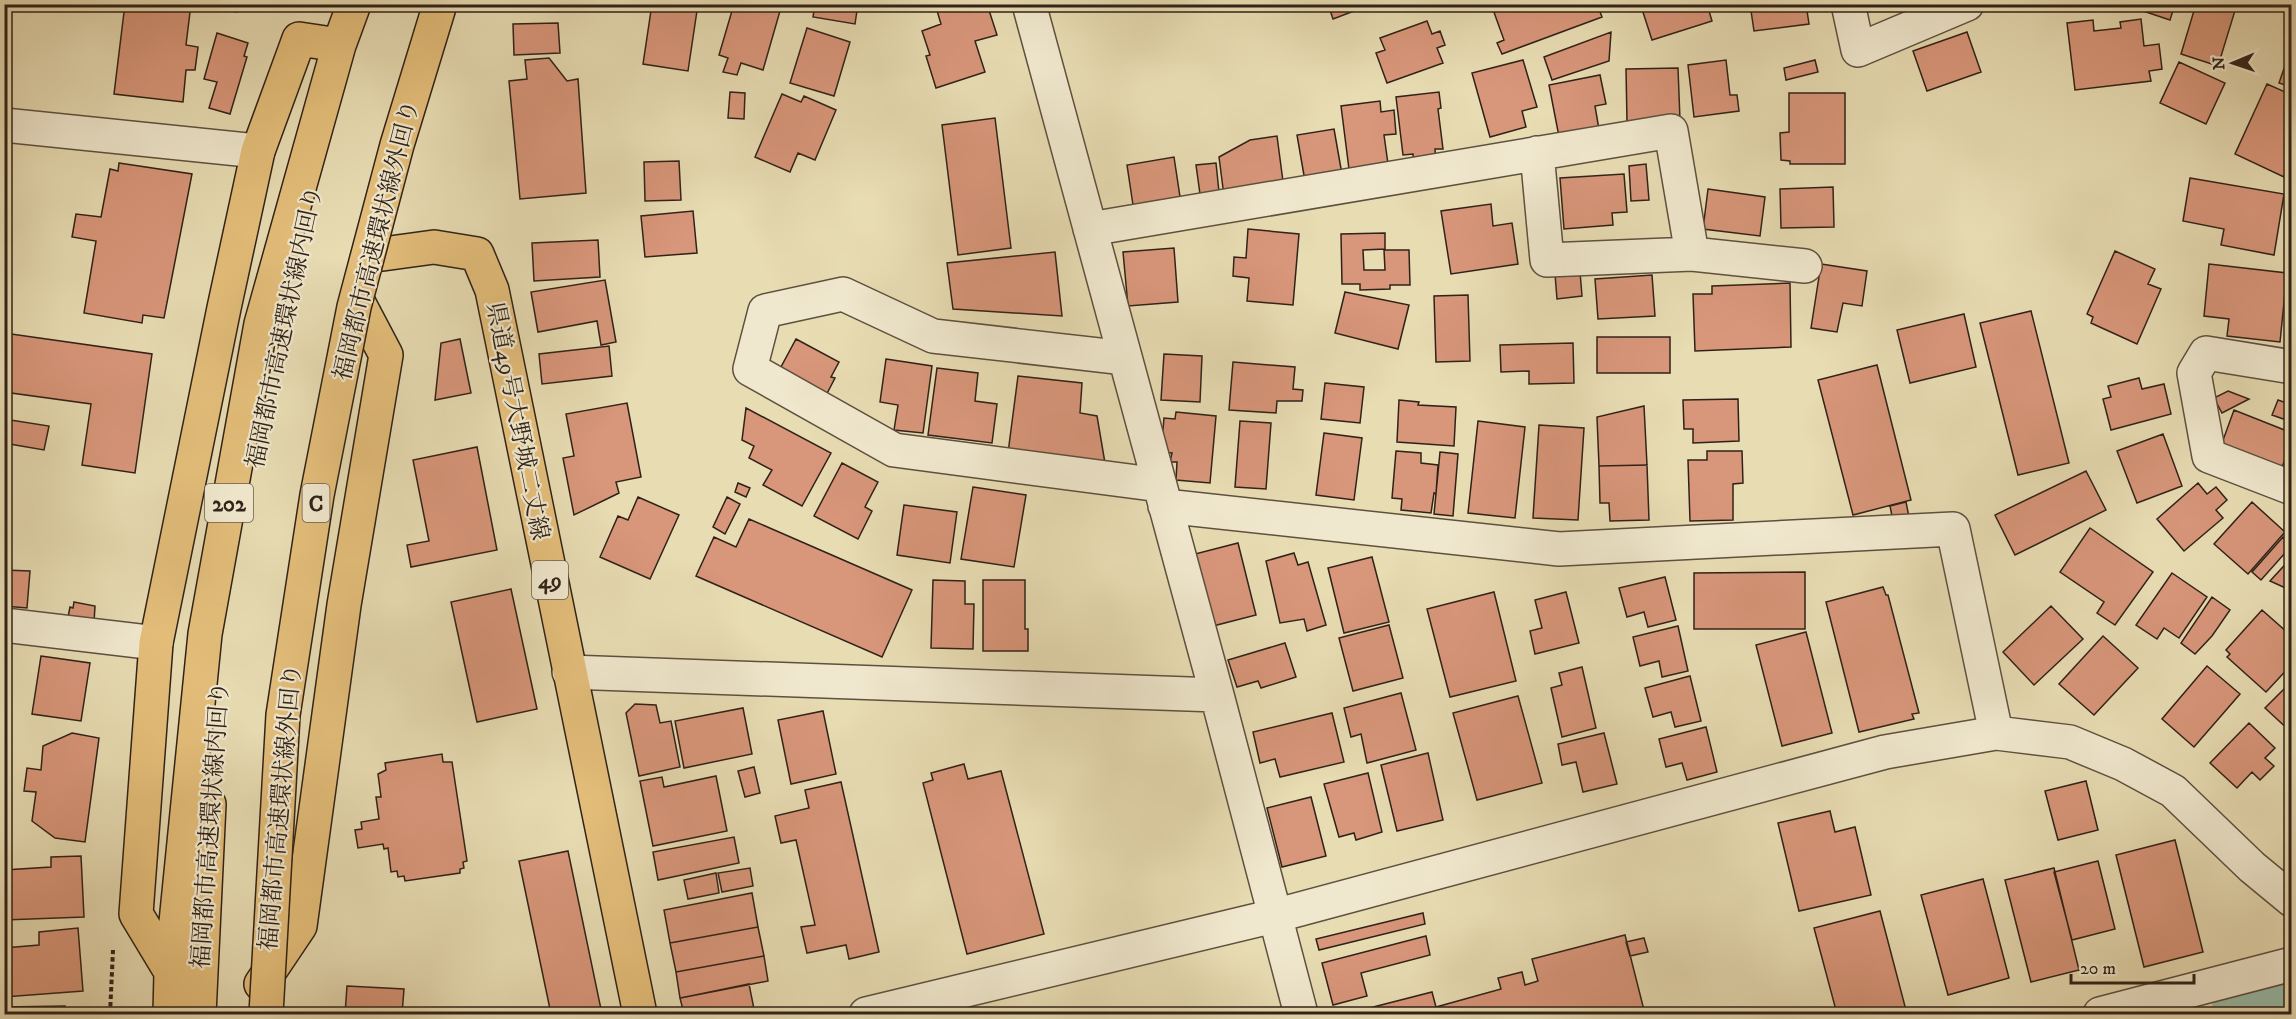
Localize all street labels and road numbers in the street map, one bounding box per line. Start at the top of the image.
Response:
street label: 福岡都市高速環状線外回り [328,97,426,384]
street label: 福岡都市高速環状線内回り [240,183,330,471]
street label: 県道49号大野城二丈線 [479,300,555,543]
road number: 202 [205,484,253,522]
road number: C [302,484,330,522]
road number: 49 [532,561,568,599]
street label: 福岡都市高速環状線外回り [254,662,308,952]
street label: 福岡都市高速環状線内回り [186,680,236,970]

